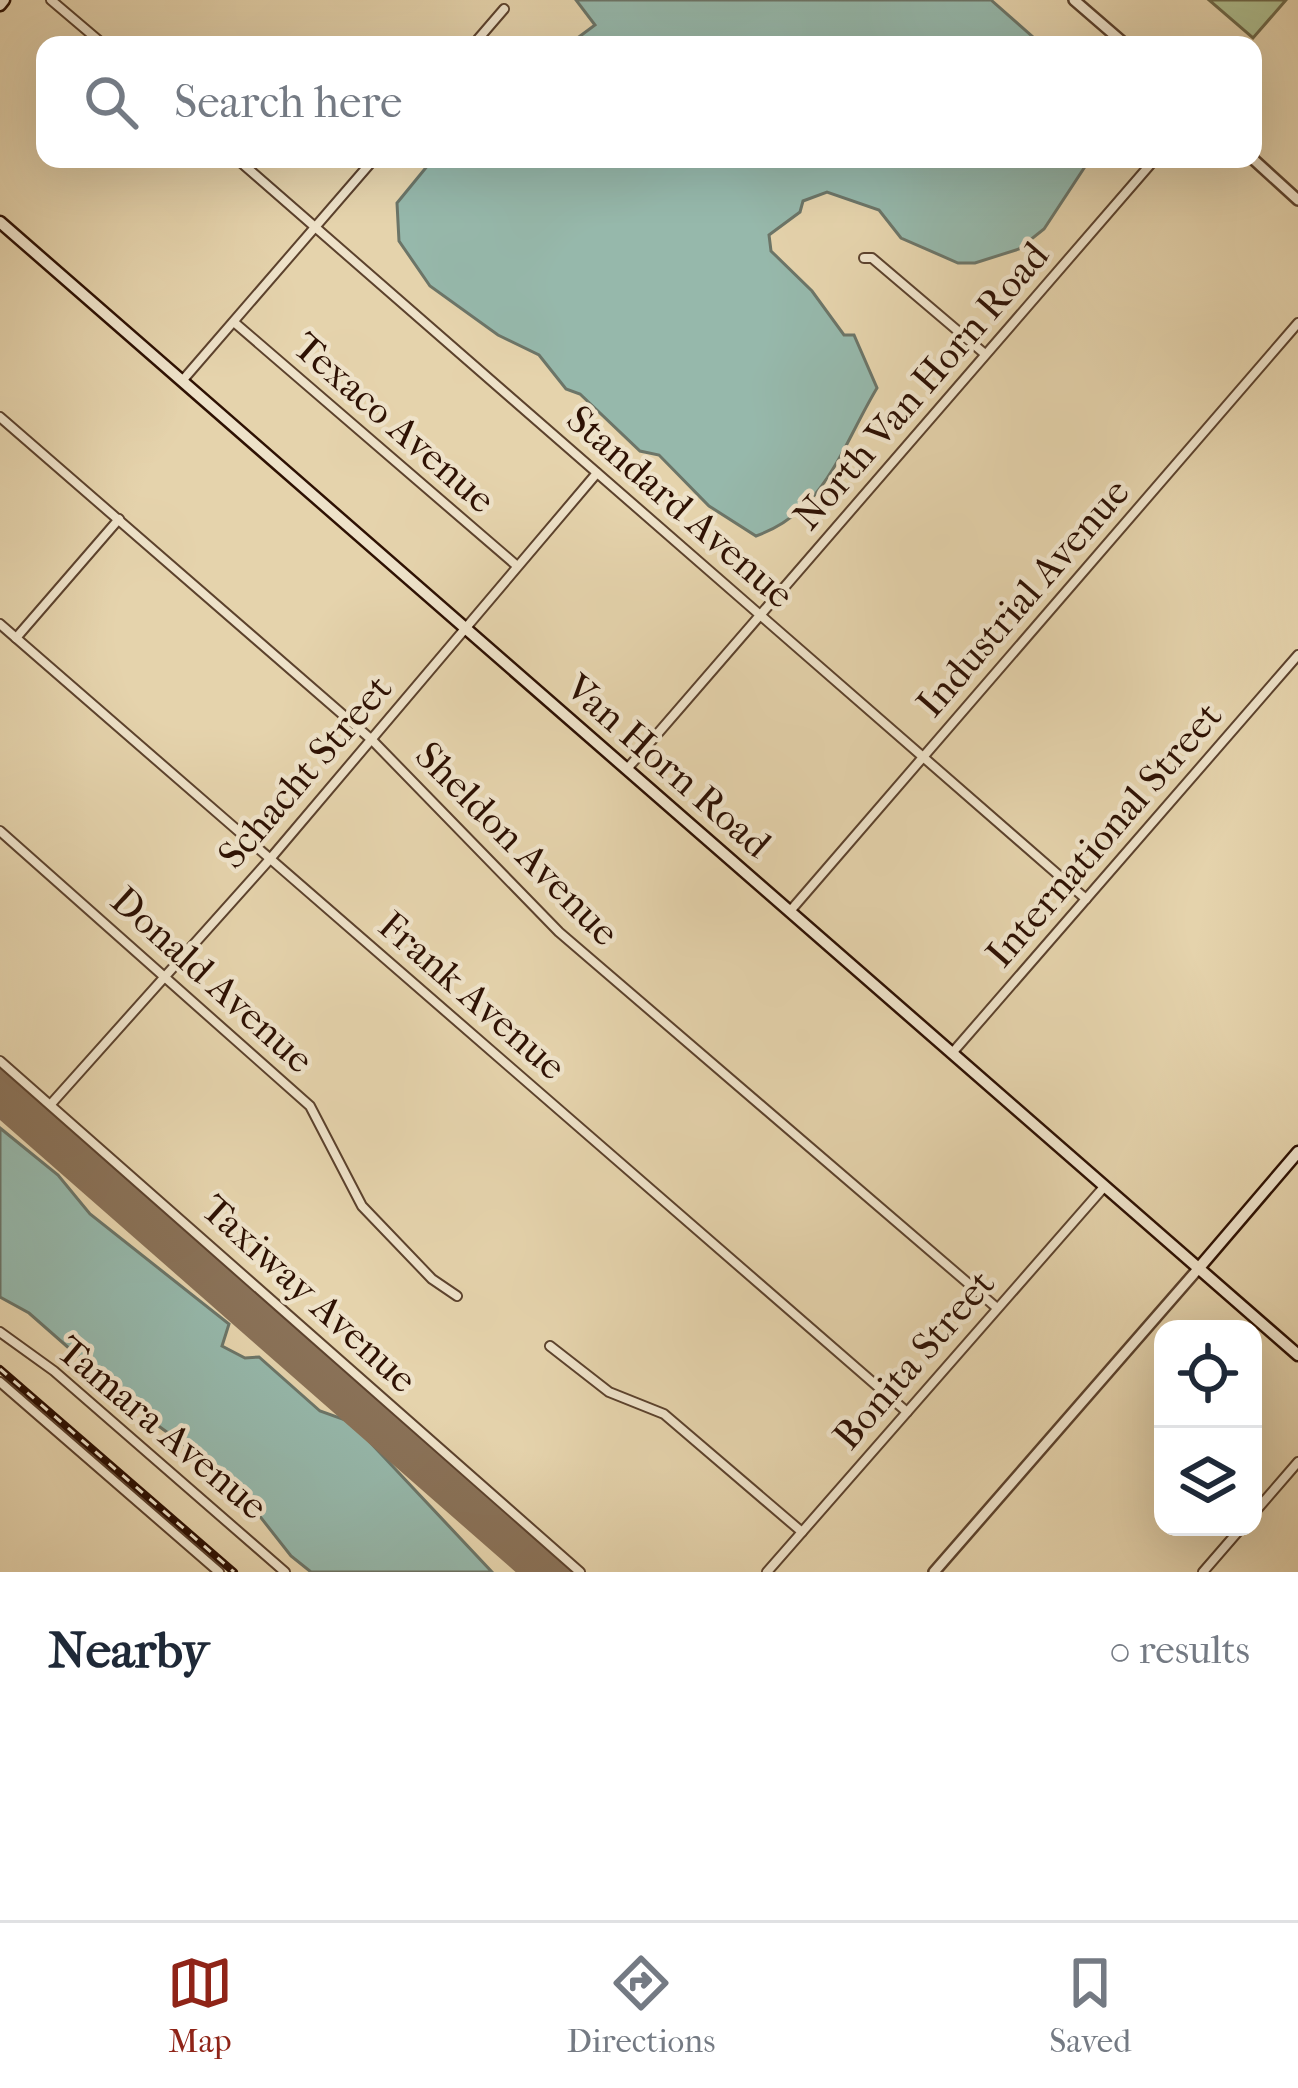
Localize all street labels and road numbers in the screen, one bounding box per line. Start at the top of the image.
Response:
street label: North Van Horn Road [783,232,1059,539]
street label: Texaco Avenue [284,323,504,523]
street label: Standard Avenue [558,396,803,618]
street label: Industrial Avenue [907,469,1139,726]
street label: Van Horn Road [556,664,781,868]
street label: Schacht Street [208,666,401,878]
street label: International Street [976,693,1231,976]
street label: Sheldon Avenue [406,732,629,955]
street label: Donald Avenue [102,877,323,1082]
street label: Frank Avenue [370,902,575,1089]
street label: Taxiway Avenue [192,1185,426,1402]
street label: Bonita Street [824,1261,1004,1459]
street label: Tamara Avenue [48,1326,277,1529]

